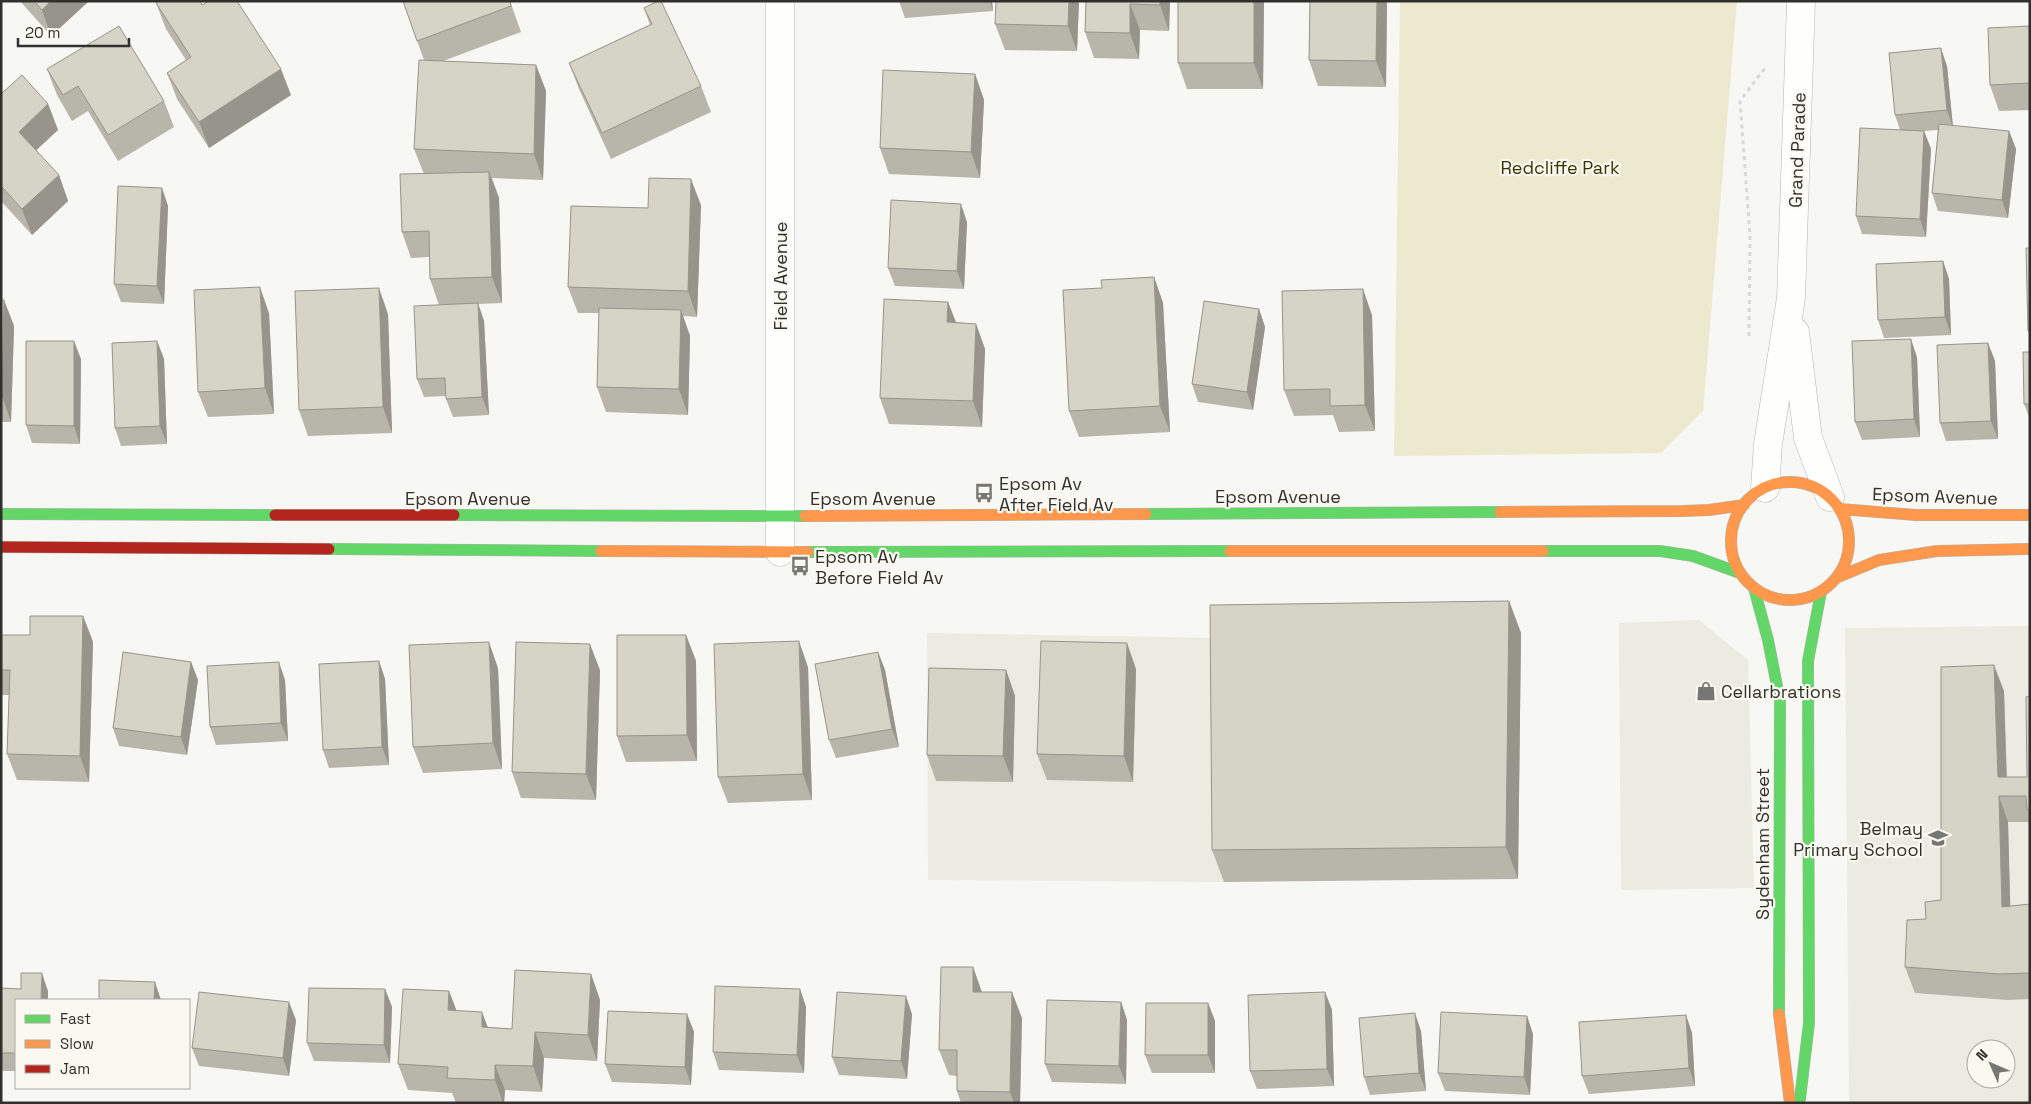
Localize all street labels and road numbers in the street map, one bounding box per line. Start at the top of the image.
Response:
street label: Grand Parade [1783,92,1811,208]
street label: Field Avenue [769,222,792,330]
street label: Epsom Avenue [1872,482,1998,510]
street label: Epsom Avenue [1215,485,1341,508]
street label: Epsom Avenue [405,487,531,510]
street label: Epsom Avenue [810,487,936,510]
street label: Sydenham Street [1751,768,1774,920]

